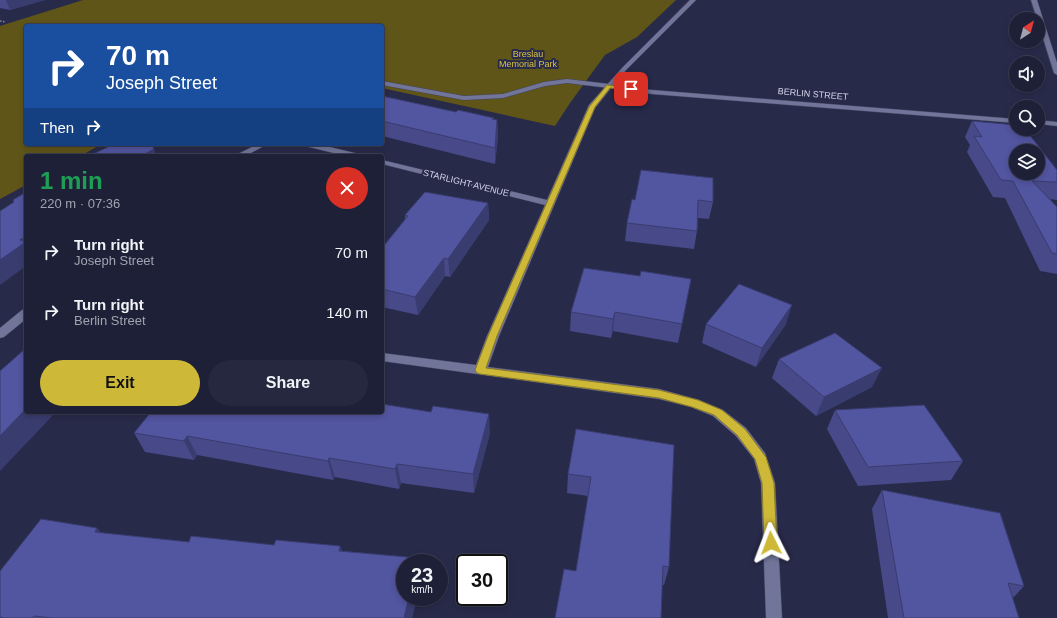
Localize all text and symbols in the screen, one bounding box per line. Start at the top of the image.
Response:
north arrow [1009,12,1045,48]
map controls [1009,12,1045,180]
icon: right [40,40,92,92]
text: 70 m [106,40,170,71]
park label: Breslau Memorial Park [499,49,558,69]
button: sound [1009,56,1045,92]
pin [614,72,648,106]
text: Joseph Street [106,73,217,93]
icon: arrive [620,78,642,100]
street label: BERLIN STREET [777,86,849,102]
button: search [1009,100,1045,136]
icon: right [82,116,104,138]
text: Then [40,119,74,136]
button: layers [1009,144,1045,180]
text: 1 min [40,167,103,194]
button: close [326,167,368,209]
street label: STARLIGHT AVENUE [422,168,510,198]
text: 220 m · 07:36 [40,196,120,211]
text: Turn right [74,236,144,253]
icon: right [40,241,62,263]
text: 70 m [335,244,368,261]
text: Joseph Street [74,253,154,268]
text: Turn right [74,296,144,313]
icon: right [40,301,62,323]
text: 140 m [326,304,368,321]
text: Berlin Street [74,313,146,328]
button: Exit [40,360,200,406]
button: Share [208,360,368,406]
position arrow [750,522,792,564]
speed limit sign: 30 [456,554,508,606]
text: 23 [411,564,433,586]
text: km/h [411,584,433,595]

